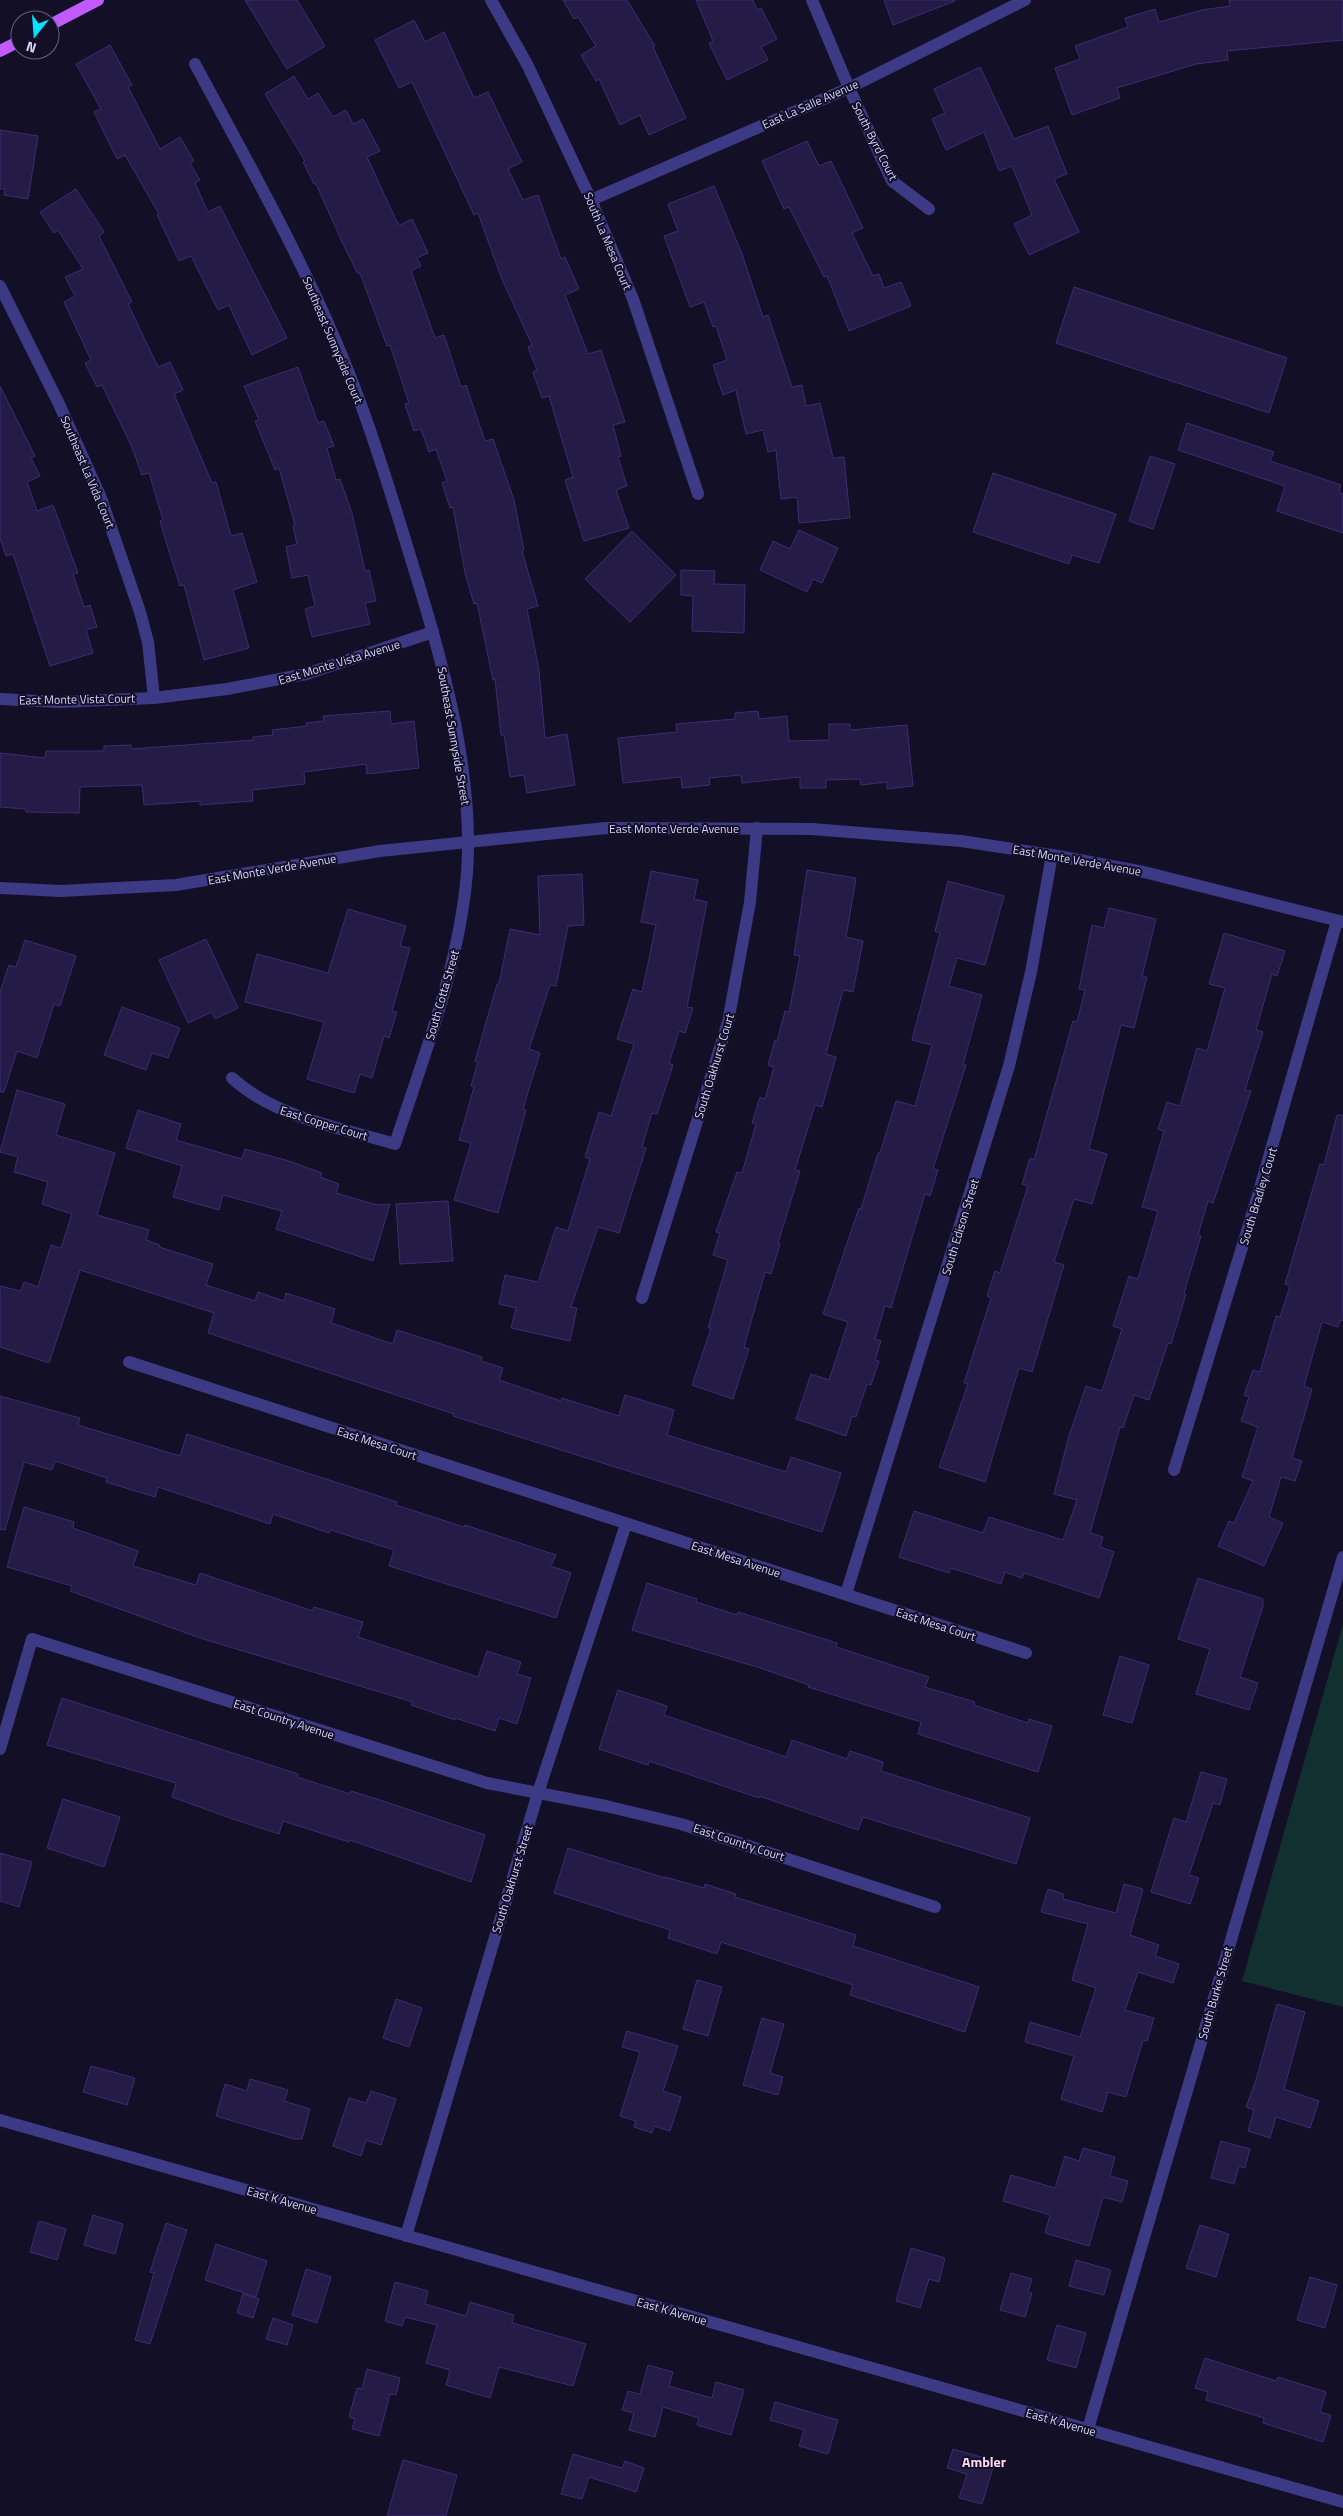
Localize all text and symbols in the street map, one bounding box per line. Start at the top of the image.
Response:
north arrow [10,10,60,60]
text: N [23,36,39,59]
street label: East La Salle Avenue [759,74,861,134]
street label: South Byrd Court [847,98,903,184]
street label: South La Mesa Court [579,189,638,294]
street label: Southeast Sunnyside Court [298,273,369,407]
street label: Southeast La Vida Court [56,413,121,532]
street label: East Monte Vista Avenue [276,634,402,690]
street label: Southeast Sunnyside Street [432,665,476,807]
street label: East Monte Vista Court [19,688,136,710]
street label: East Monte Verde Avenue [609,819,739,838]
street label: East Monte Verde Avenue [1011,839,1143,881]
street label: East Monte Verde Avenue [206,848,338,890]
street label: South Cotta Street [420,947,464,1042]
street label: South Oakhurst Court [689,1010,739,1121]
street label: East Copper Court [278,1101,371,1146]
street label: South Bradley Court [1234,1144,1282,1247]
street label: South Edison Street [936,1176,984,1278]
street label: East Mesa Court [335,1421,420,1465]
street label: East Mesa Avenue [689,1536,783,1582]
street label: East Mesa Court [894,1602,979,1646]
street label: East Country Avenue [231,1694,337,1744]
street label: East Country Court [691,1818,788,1866]
street label: South Oakhurst Street [486,1822,538,1936]
street label: South Burke Street [1193,1944,1238,2042]
street label: East K Avenue [245,2181,319,2219]
street label: East K Avenue [635,2292,709,2330]
street label: East K Avenue [1024,2403,1098,2441]
district label: Ambler [962,2451,1006,2472]

